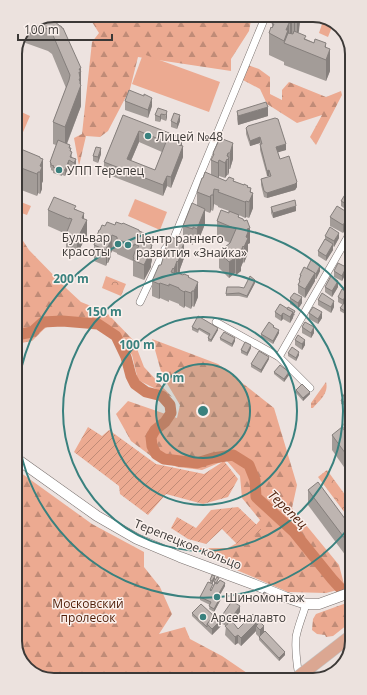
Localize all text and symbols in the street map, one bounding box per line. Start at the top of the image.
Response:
scale bar [18,16,112,42]
text: 100 m [24,21,59,38]
place label: Лицей №48 [156,128,223,145]
marker: Лицей №48 [143,131,153,141]
place label: УПП Терепец [67,162,145,179]
marker: УПП Терепец [54,165,64,175]
place label: Бульвар красоты [62,229,110,260]
place label: Центр раннего развития «Знайка» [136,230,247,261]
marker: Бульвар красоты [113,239,123,249]
marker: Центр раннего развития «Знайка» [123,240,133,250]
text: 200 m [53,270,89,287]
text: 150 m [86,303,122,320]
text: 100 m [119,336,155,353]
text: 50 m [156,369,184,386]
centre of rings [196,404,210,418]
water label: Терепец [264,486,312,533]
street label: Терепецкое кольцо [132,515,244,573]
place label: Шиномонтаж [225,589,305,606]
marker: Шиномонтаж [212,592,222,602]
park label: Московский пролесок [52,595,124,626]
place label: Арсеналавто [211,609,286,626]
marker: Арсеналавто [198,612,208,622]

